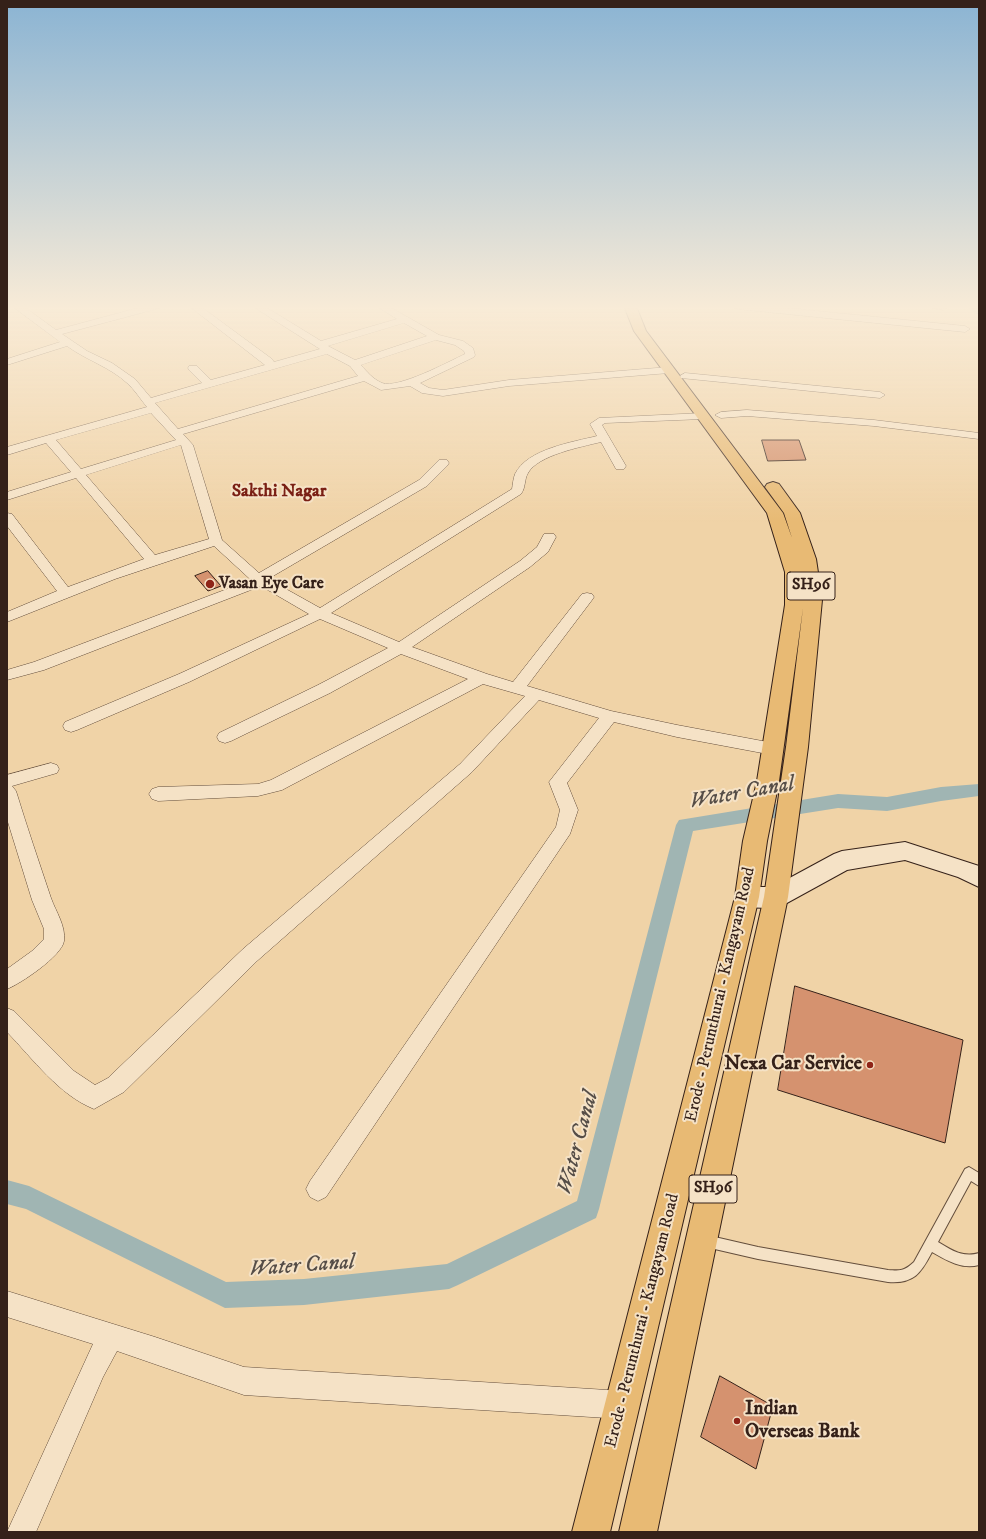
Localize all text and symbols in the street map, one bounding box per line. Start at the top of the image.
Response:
district label: Sakthi Nagar [232,481,326,503]
road number: SH96 [787,572,835,600]
place label: Vasan Eye Care [219,574,324,594]
marker: Vasan Eye Care [204,578,216,590]
water label: Water Canal [688,772,796,816]
street label: Erode - Perunthurai - Kangayam Road [682,865,760,1125]
place label: Nexa Car Service [724,1053,862,1077]
marker: Nexa Car Service [865,1060,875,1070]
water label: Water Canal [553,1089,605,1197]
road number: SH96 [689,1175,737,1203]
street label: Erode - Perunthurai - Kangayam Road [601,1192,685,1450]
water label: Water Canal [248,1250,356,1284]
place label: Indian Overseas Bank [745,1398,860,1445]
marker: Indian Overseas Bank [732,1416,742,1426]

